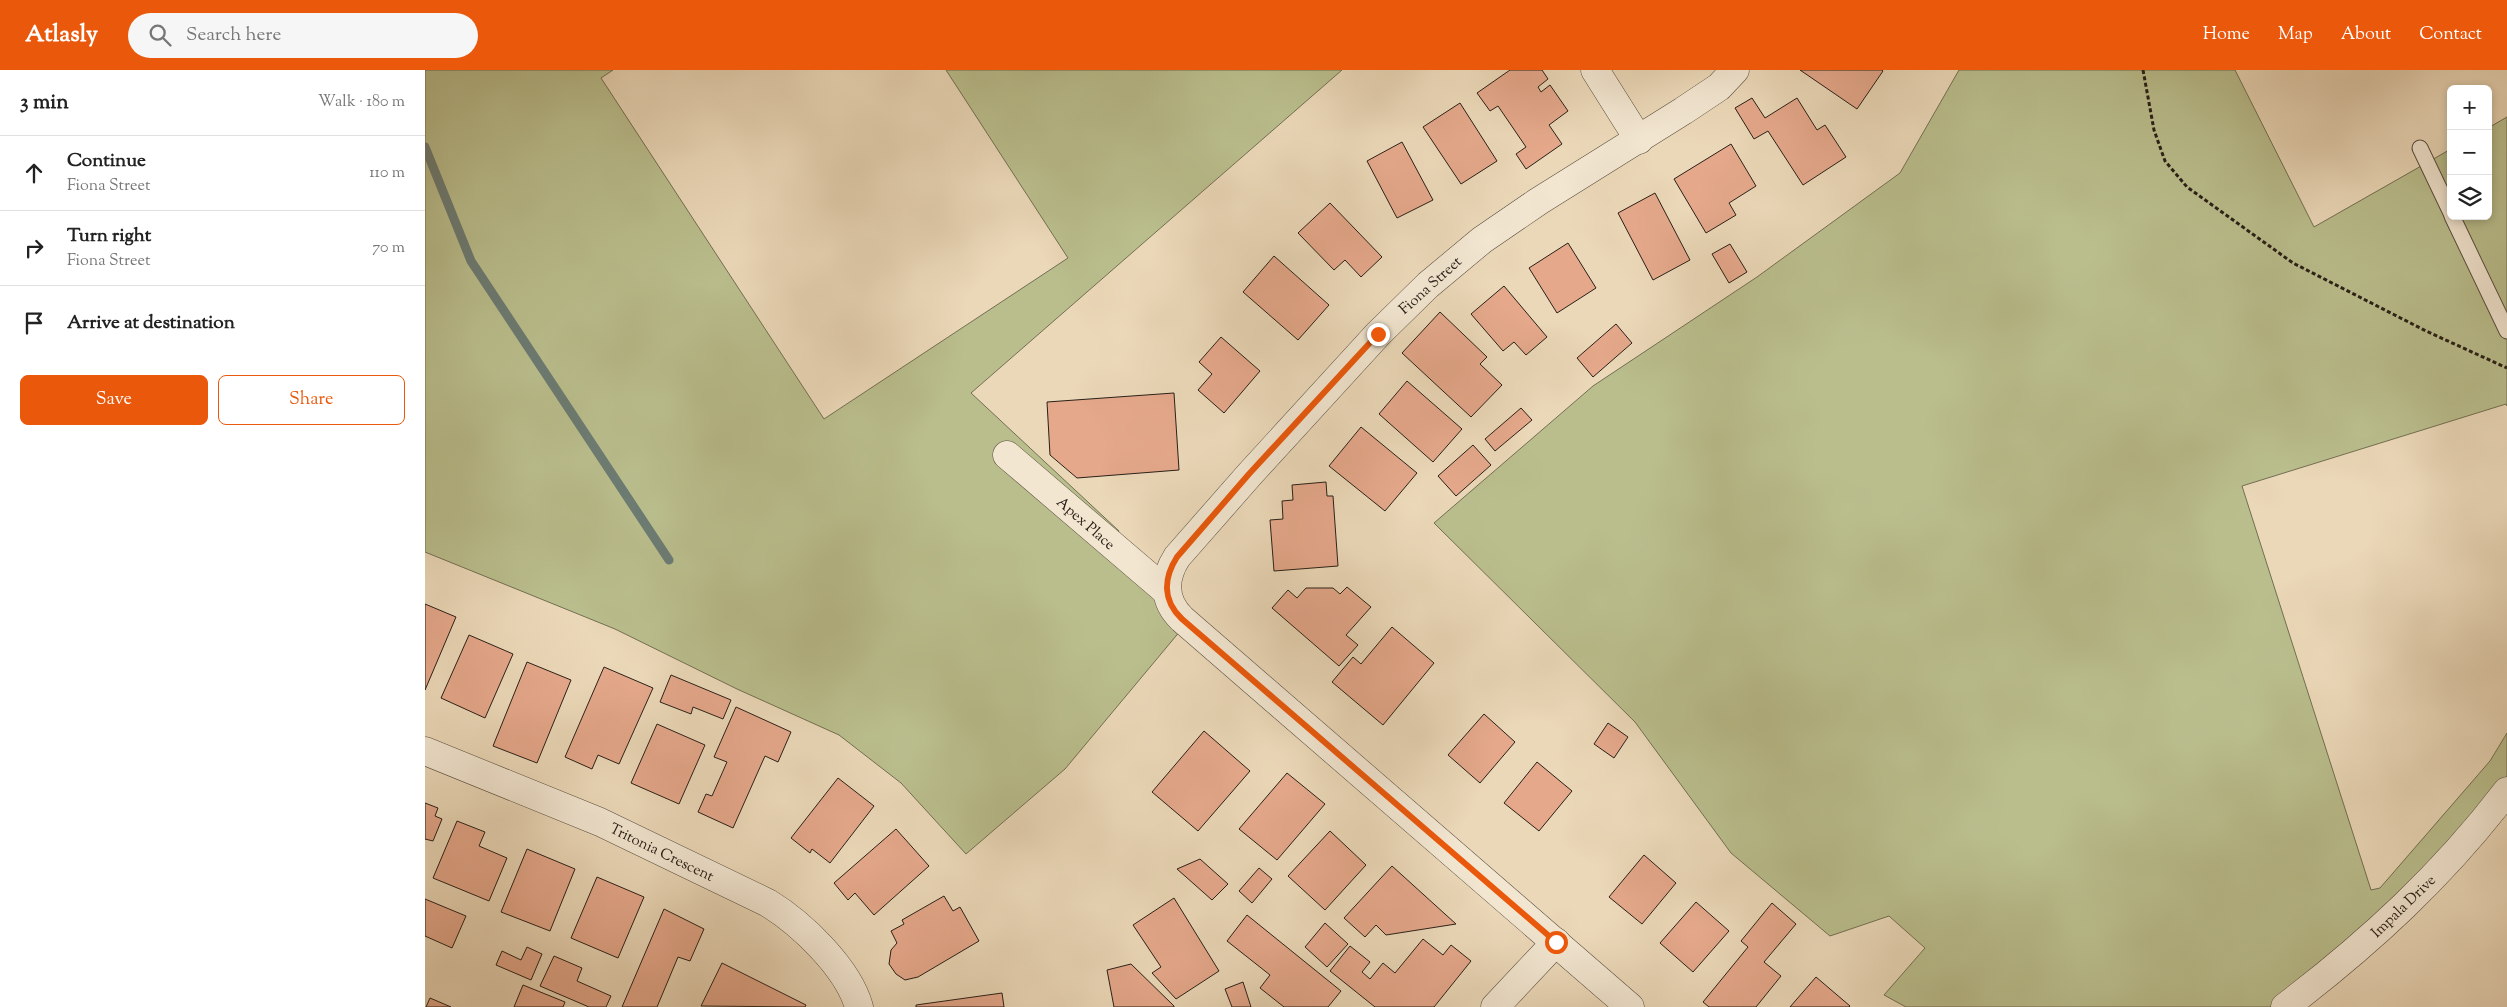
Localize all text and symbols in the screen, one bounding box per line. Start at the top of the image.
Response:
search box [128,13,478,58]
text: Atlasly [25,18,98,52]
icon: search [146,21,174,49]
text: Search here [186,22,281,49]
text: Home [2203,22,2250,48]
text: Map [2278,22,2313,48]
text: About [2341,22,2391,48]
text: Contact [2419,22,2482,48]
map controls [2447,85,2492,220]
button: + [2447,85,2492,130]
text: 3 min [20,88,69,118]
text: Walk · 180 m [318,91,405,114]
button: − [2447,130,2492,175]
text: Continue [67,148,146,175]
icon: ahead [20,159,48,187]
text: 110 m [369,162,405,185]
text: Fiona Street [67,175,150,198]
button: layers [2447,175,2492,220]
text: Turn right [67,223,151,250]
icon: right [20,234,48,262]
text: 70 m [372,237,405,260]
text: Fiona Street [67,250,150,273]
street label: Fiona Street [1395,252,1467,320]
icon: arrive [20,309,48,337]
text: Arrive at destination [67,310,235,337]
route end [1367,323,1390,346]
button: Save [20,375,208,425]
button: Share [218,375,405,425]
street label: Apex Place [1051,493,1119,556]
street label: Tritonia Crescent [606,819,717,888]
street label: Impala Drive [2367,871,2441,943]
route start [1545,931,1568,954]

